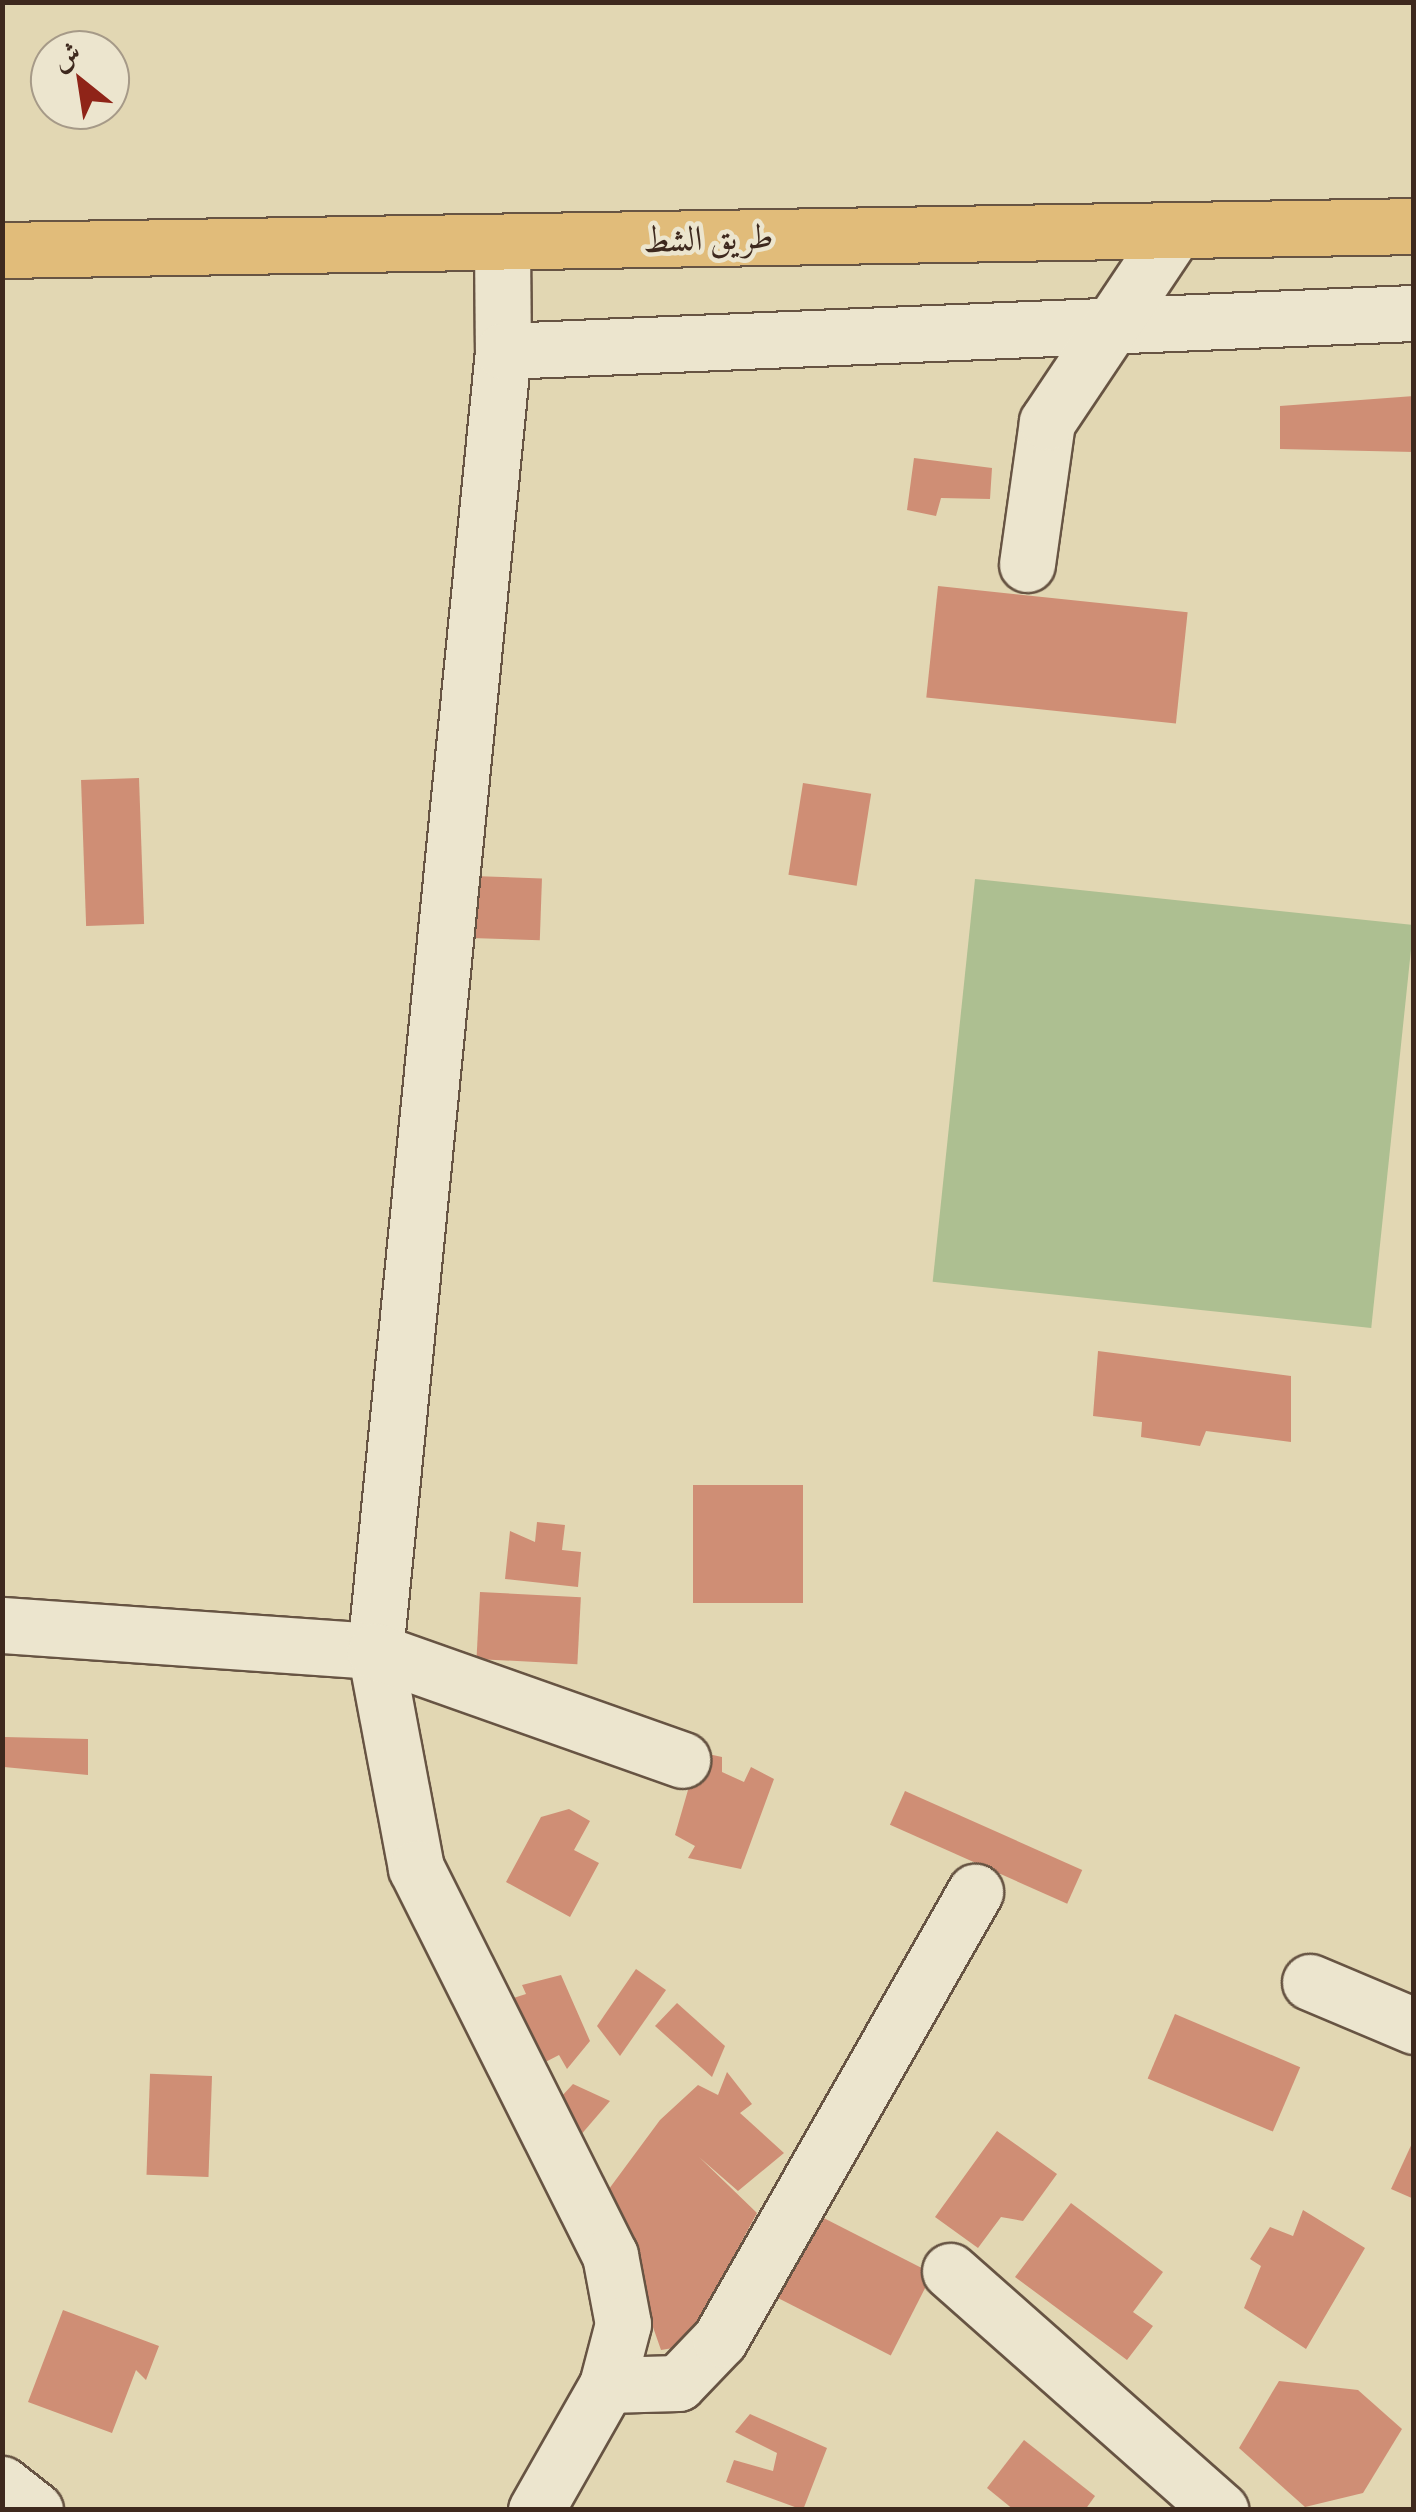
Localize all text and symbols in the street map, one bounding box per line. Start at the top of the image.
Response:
north arrow [30,30,130,130]
text: ش [45,33,87,78]
street label: طريق الشط [642,215,774,261]

